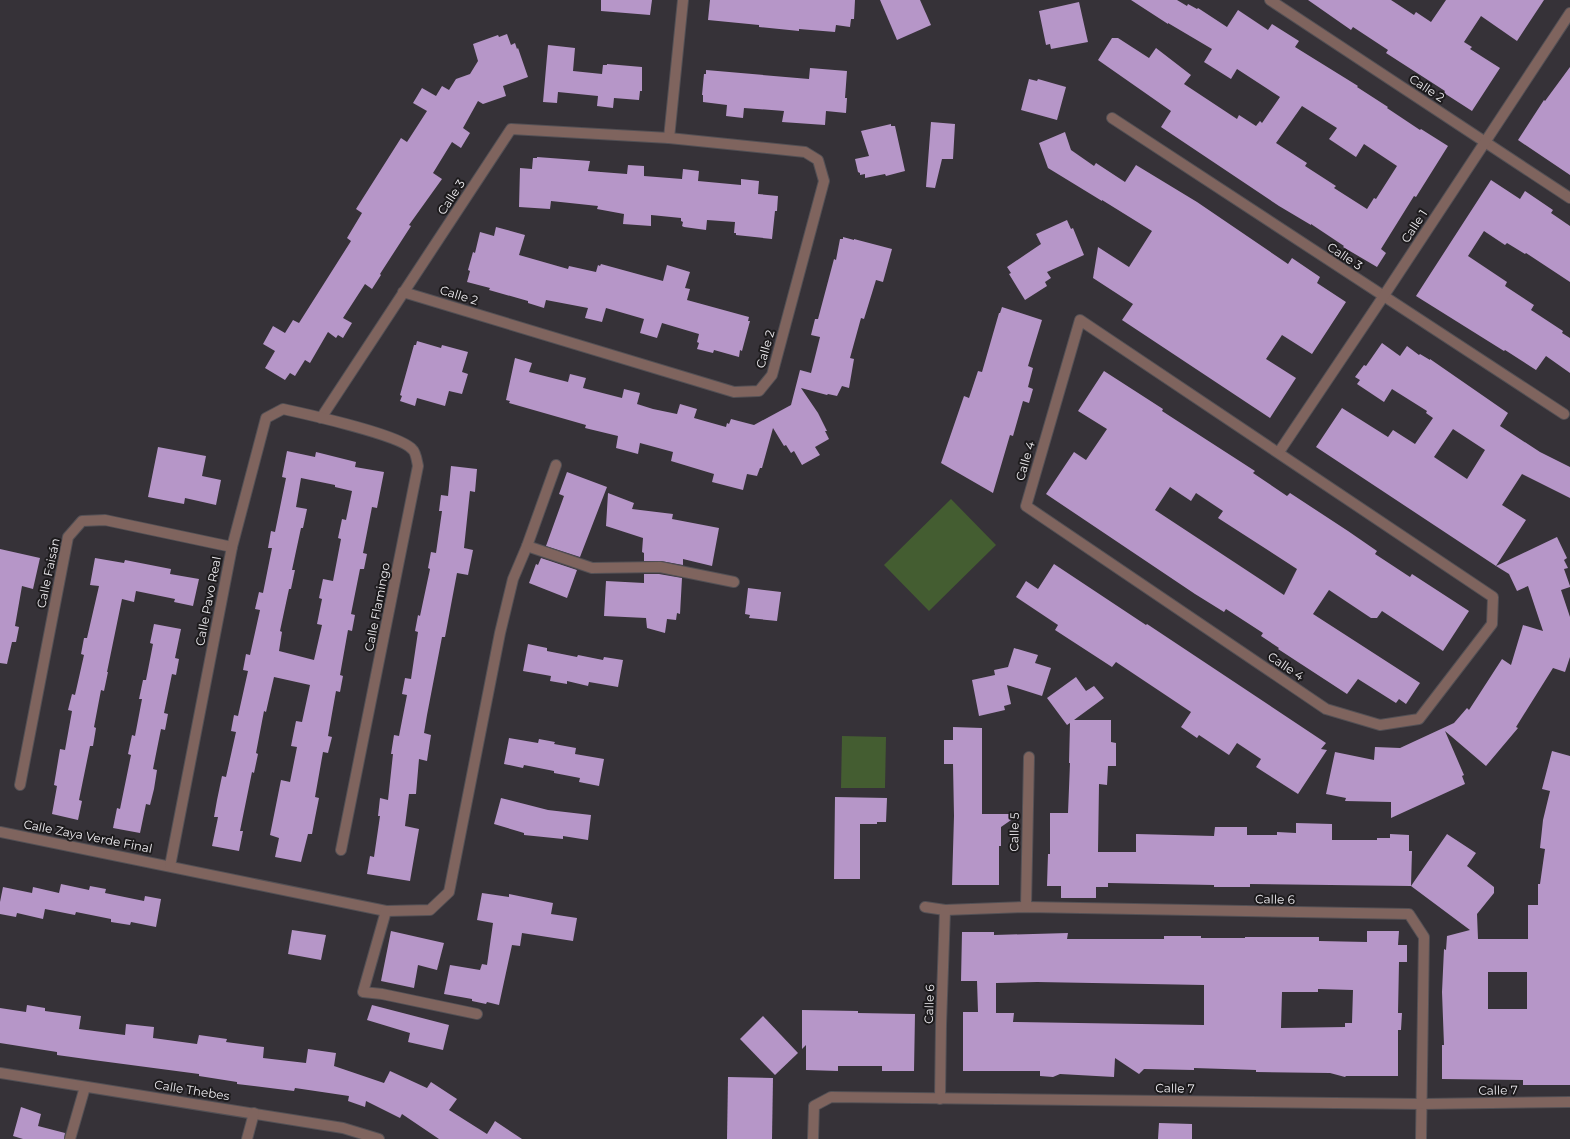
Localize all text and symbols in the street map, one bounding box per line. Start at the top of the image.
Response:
street label: Calle 2 [1406,71,1448,105]
street label: Calle 3 [434,176,468,217]
street label: Calle 1 [1398,207,1430,245]
street label: Calle 3 [1325,239,1366,273]
street label: Calle 2 [438,282,480,308]
street label: Calle 2 [752,328,778,370]
street label: Calle 4 [1012,440,1038,482]
street label: Calle Faisán [33,537,63,609]
street label: Calle Pavo Real [192,555,224,647]
street label: Calle Flamingo [361,561,393,653]
street label: Calle 4 [1265,649,1307,684]
street label: Calle 5 [1006,812,1022,852]
street label: Calle Zaya Verde Final [22,816,154,856]
street label: Calle 6 [1255,891,1295,907]
street label: Calle 6 [921,984,937,1024]
street label: Calle Thebes [153,1077,231,1103]
street label: Calle 7 [1155,1080,1195,1096]
street label: Calle 7 [1478,1082,1518,1098]

